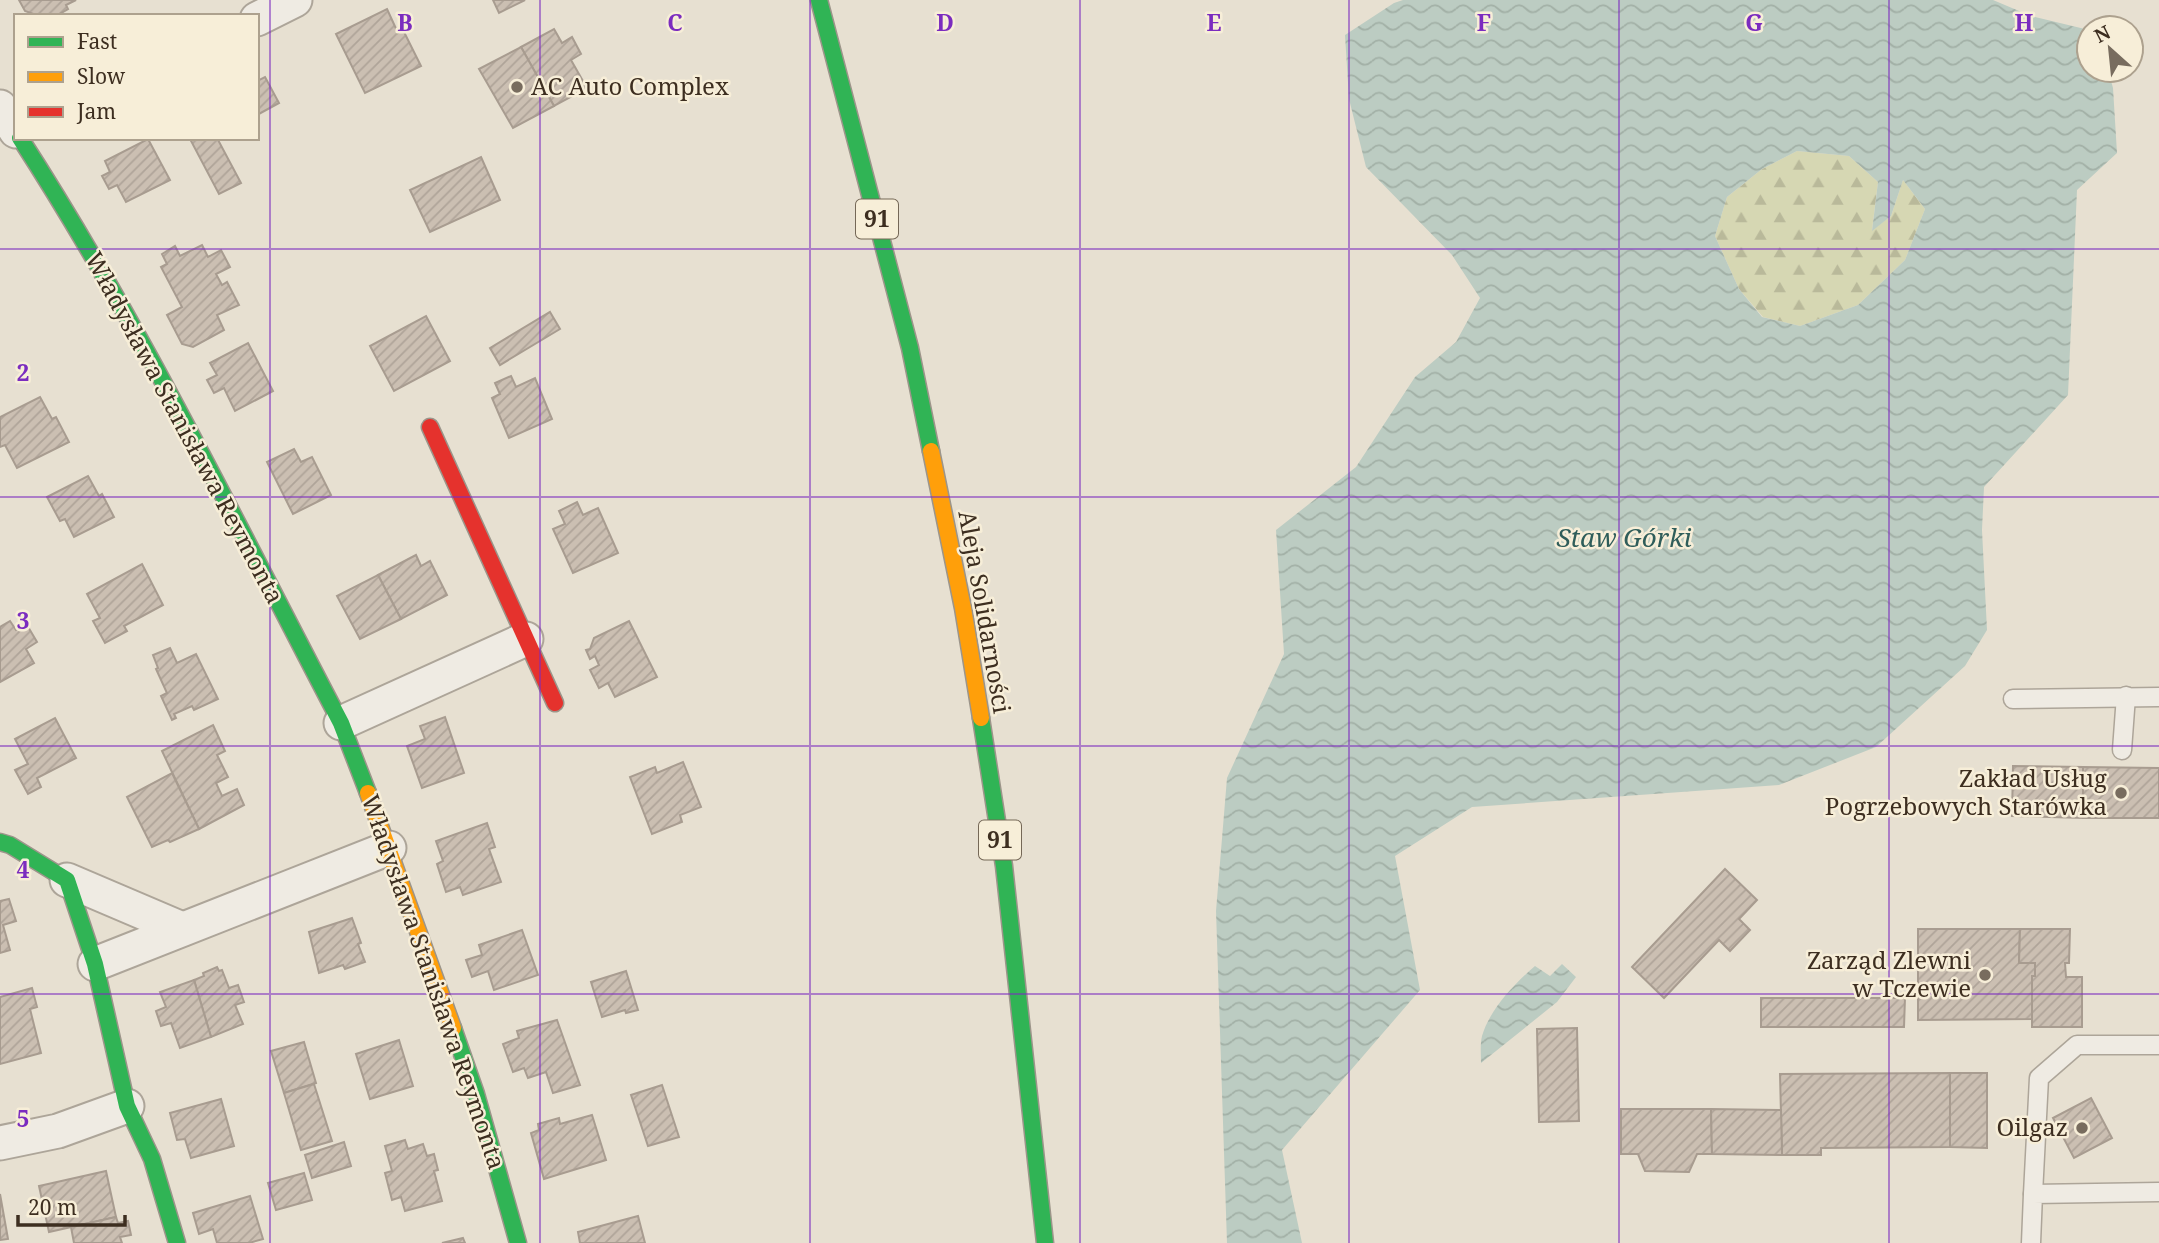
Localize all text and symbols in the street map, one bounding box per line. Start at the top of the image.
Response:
text: B [397,6,413,38]
text: C [667,6,683,38]
text: D [936,6,954,38]
text: E [1206,6,1222,38]
text: F [1477,6,1491,38]
text: G [1745,6,1763,38]
text: H [2015,6,2034,38]
legend [14,14,259,140]
north arrow [2075,14,2145,84]
text: N [2090,19,2115,49]
text: Fast [77,27,117,55]
text: Slow [77,62,126,90]
place label: AC Auto Complex [531,69,729,102]
marker: AC Auto Complex [509,79,525,95]
text: Jam [76,97,116,125]
road number: 91 [856,200,898,238]
street label: Władysława Stanisława Reymonta [78,246,292,609]
text: 2 [17,356,30,388]
street label: Aleja Solidarności [951,508,1020,716]
water label: Staw Górki [1556,519,1692,555]
text: 3 [17,604,30,636]
place label: Zakład Usług Pogrzebowych Starówka [1825,761,2107,822]
marker: Zakład Usług Pogrzebowych Starówka [2113,785,2129,801]
street label: Władysława Stanisława Reymonta [355,790,514,1173]
road number: 91 [979,820,1021,860]
text: 4 [17,853,30,885]
place label: Zarząd Zlewni w Tczewie [1807,943,1971,1004]
marker: Zarząd Zlewni w Tczewie [1977,967,1993,983]
text: 5 [17,1102,30,1134]
place label: Oilgaz [1996,1110,2068,1143]
marker: Oilgaz [2074,1120,2090,1136]
scale bar [18,1184,124,1228]
text: 20 m [28,1193,77,1221]

